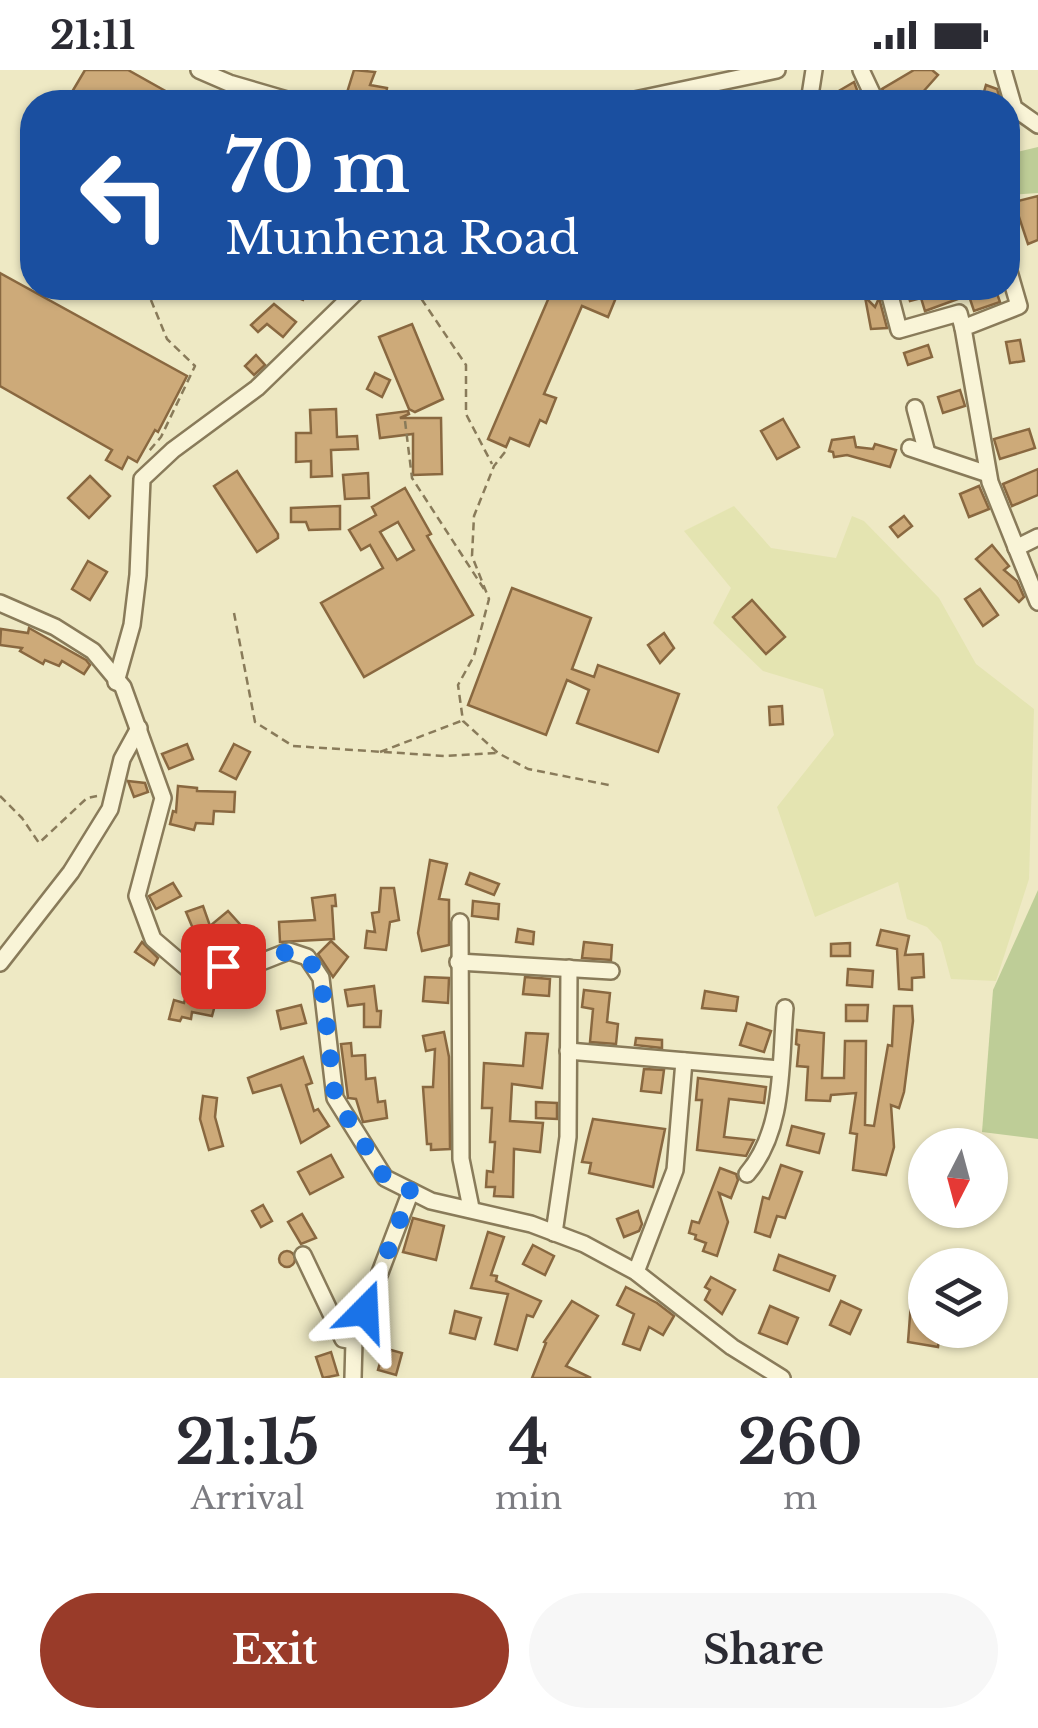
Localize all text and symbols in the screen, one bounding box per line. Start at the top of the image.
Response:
text: 21:11 [50,12,135,59]
text: 70 m [225,124,410,211]
icon: left [60,130,190,260]
text: Munhena Road [225,210,579,266]
pin [181,924,266,1009]
icon: arrive [196,939,251,994]
north arrow [908,1128,1008,1228]
map controls [908,1128,1008,1348]
button: layers [908,1248,1008,1348]
position arrow [313,1259,417,1363]
text: 21:15 [175,1406,320,1480]
text: 4 [509,1406,549,1480]
text: 260 [738,1406,863,1480]
text: Arrival [191,1478,304,1518]
text: min [495,1478,562,1518]
text: m [783,1478,817,1518]
button: Exit [40,1593,509,1708]
button: Share [529,1593,998,1708]

